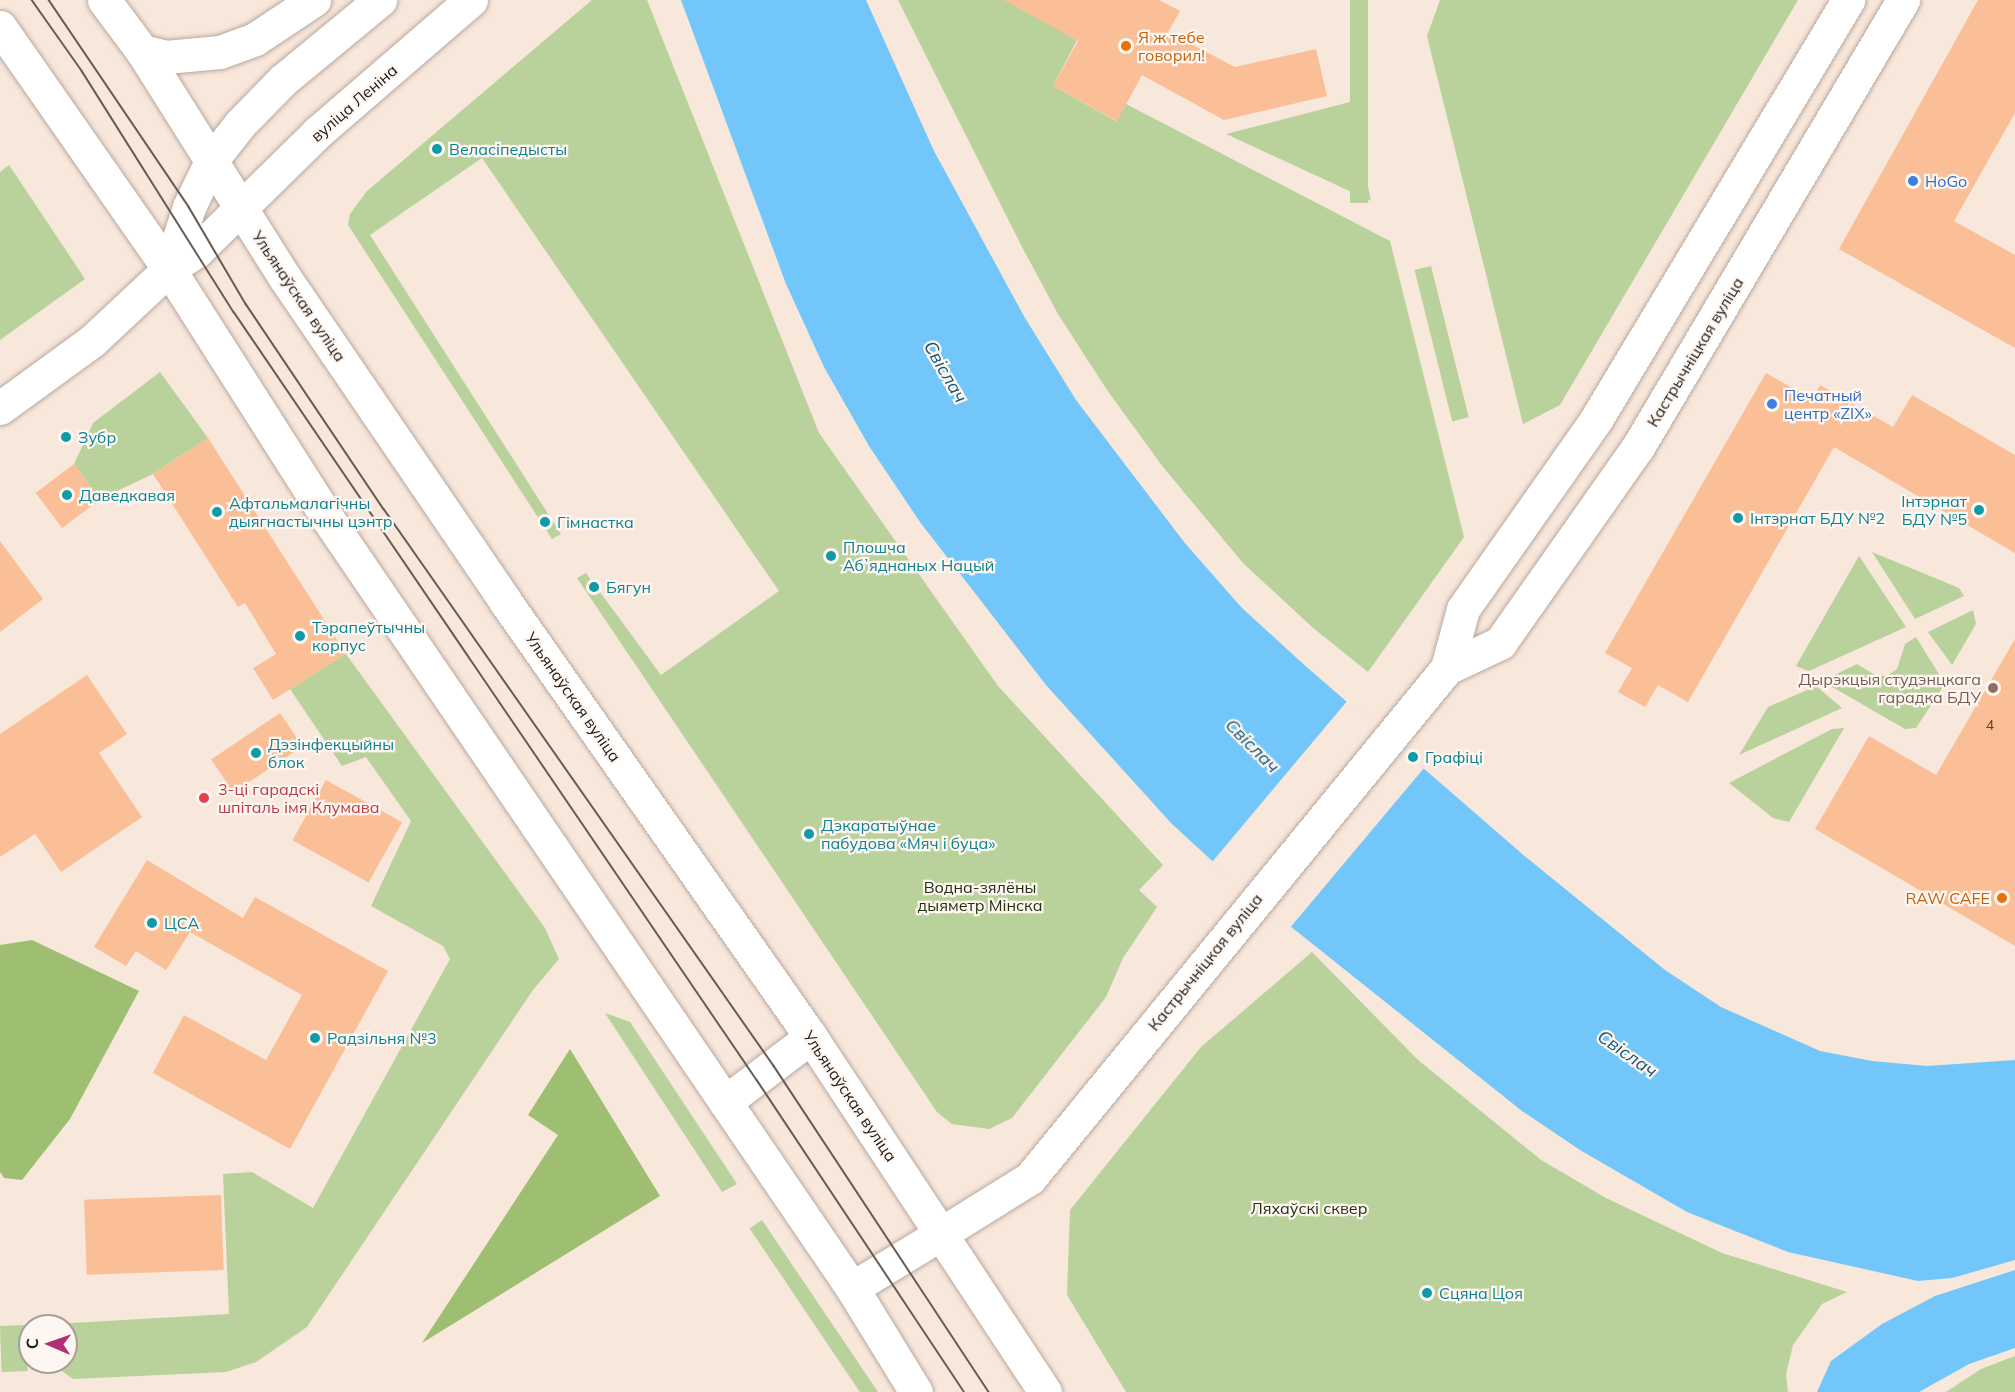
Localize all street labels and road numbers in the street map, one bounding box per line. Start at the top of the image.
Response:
street label: вуліца Леніна [307,60,401,146]
street label: Ульянаўская вуліца [248,227,350,365]
street label: Кастрычніцкая вуліца [1643,274,1747,430]
street label: Ульянаўская вуліца [521,629,625,765]
street label: Кастрычніцкая вуліца [1144,890,1266,1034]
street label: Ульянаўская вуліца [799,1027,901,1165]

